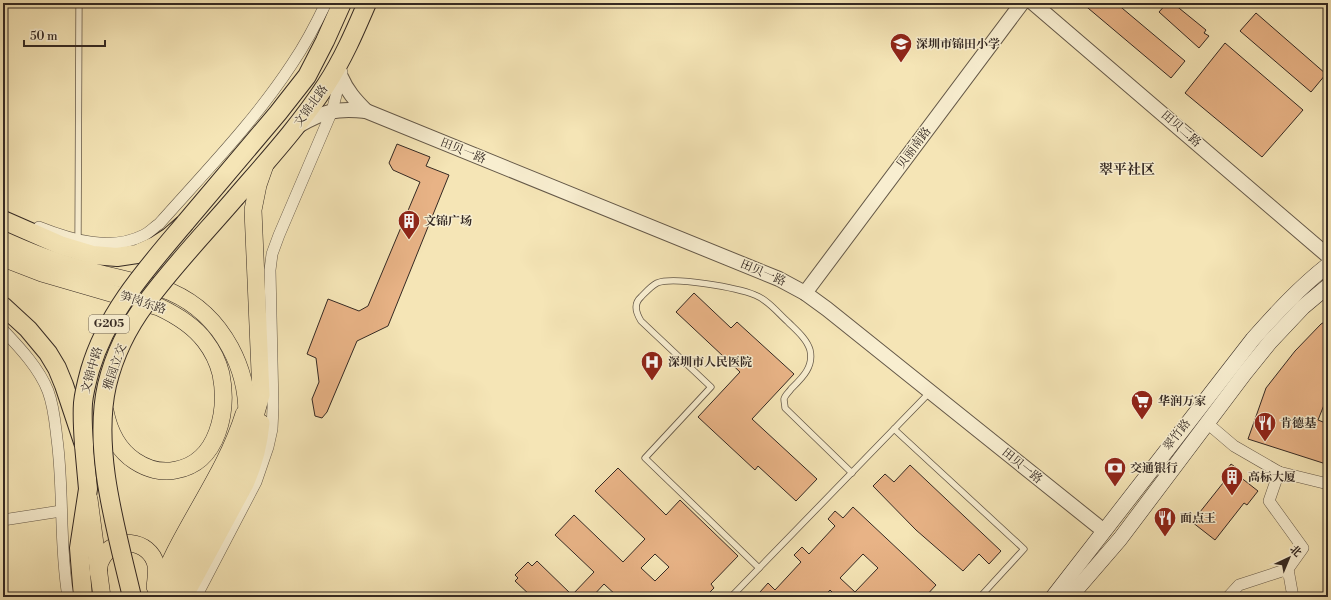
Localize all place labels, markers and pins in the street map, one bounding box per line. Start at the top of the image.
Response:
school or university icon: 深圳市锦田小学 [888,31,914,64]
place label: 深圳市锦田小学 [916,37,1000,52]
building icon: 文锦广场 [396,208,422,241]
place label: 文锦广场 [424,214,472,229]
hospital icon: 深圳市人民医院 [639,349,665,382]
place label: 深圳市人民医院 [668,355,752,370]
supermarket icon: 华润万家 [1129,388,1155,421]
place label: 华润万家 [1158,394,1206,409]
restaurant icon: 肯德基 [1252,410,1278,443]
place label: 肯德基 [1280,416,1317,431]
bank icon: 交通银行 [1102,455,1128,488]
place label: 交通银行 [1130,461,1178,476]
building icon: 高标大厦 [1219,464,1245,497]
place label: 高标大厦 [1248,470,1296,485]
restaurant icon: 面点王 [1152,505,1178,538]
place label: 面点王 [1180,511,1216,526]

